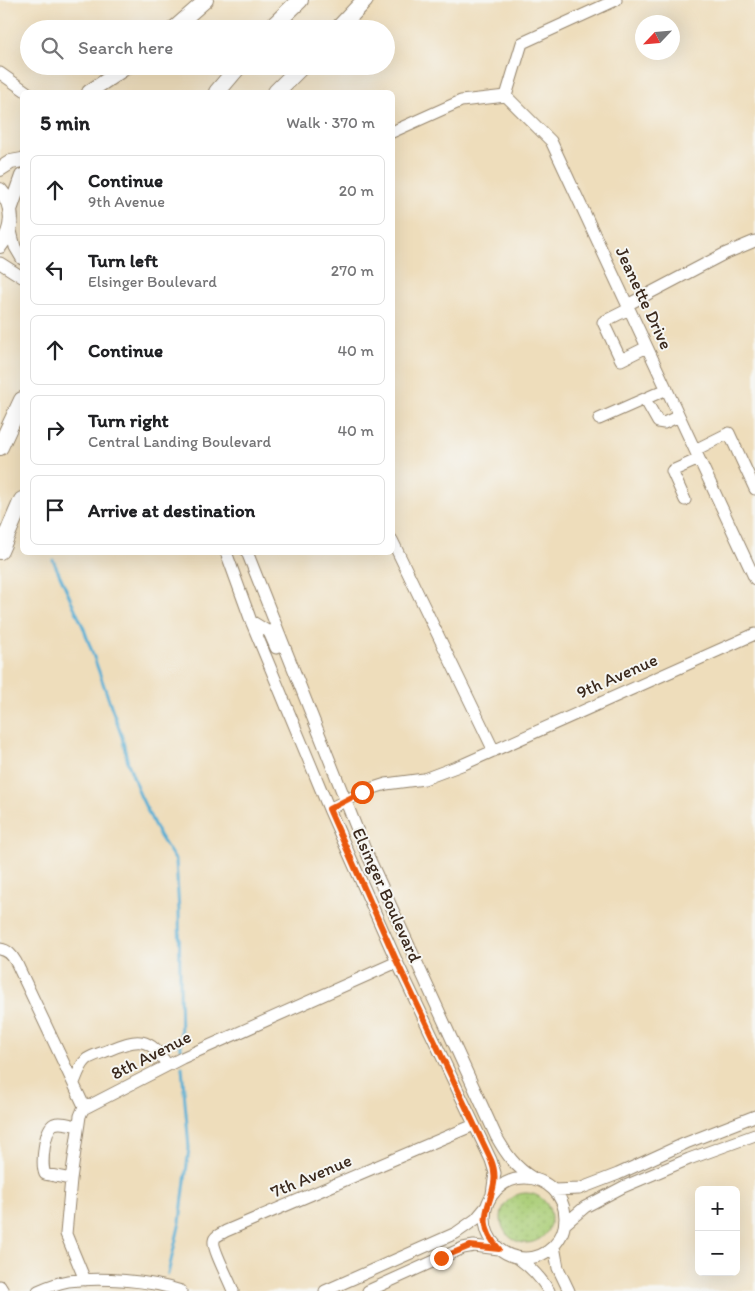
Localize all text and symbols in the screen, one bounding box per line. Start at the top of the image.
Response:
north arrow [635,15,680,60]
search box [20,20,395,75]
icon: search [38,34,66,62]
text: Search here [78,36,173,59]
text: 5 min [40,110,90,135]
text: Walk · 370 m [286,113,375,132]
text: Continue [88,169,163,192]
icon: ahead [41,176,69,204]
text: 20 m [339,181,374,200]
text: 9th Avenue [88,192,165,211]
street label: Jeanette Drive [611,243,677,353]
text: Turn left [88,249,158,272]
icon: left [41,256,69,284]
text: 270 m [331,261,374,280]
text: Elsinger Boulevard [88,272,217,291]
icon: ahead [41,336,69,364]
text: Continue [88,339,163,362]
text: 40 m [337,341,374,360]
text: Turn right [88,409,169,432]
icon: right [41,416,69,444]
text: 40 m [337,421,374,440]
text: Central Landing Boulevard [88,432,271,451]
icon: arrive [41,496,69,524]
text: Arrive at destination [88,499,255,522]
street label: 9th Avenue [573,648,661,704]
route start [351,781,374,804]
street label: Elsinger Boulevard [347,824,427,966]
street label: 8th Avenue [107,1025,195,1085]
street label: 7th Avenue [267,1149,355,1203]
map controls [695,1186,740,1276]
button: + [695,1186,740,1231]
button: − [695,1231,740,1276]
route end [430,1247,453,1270]

